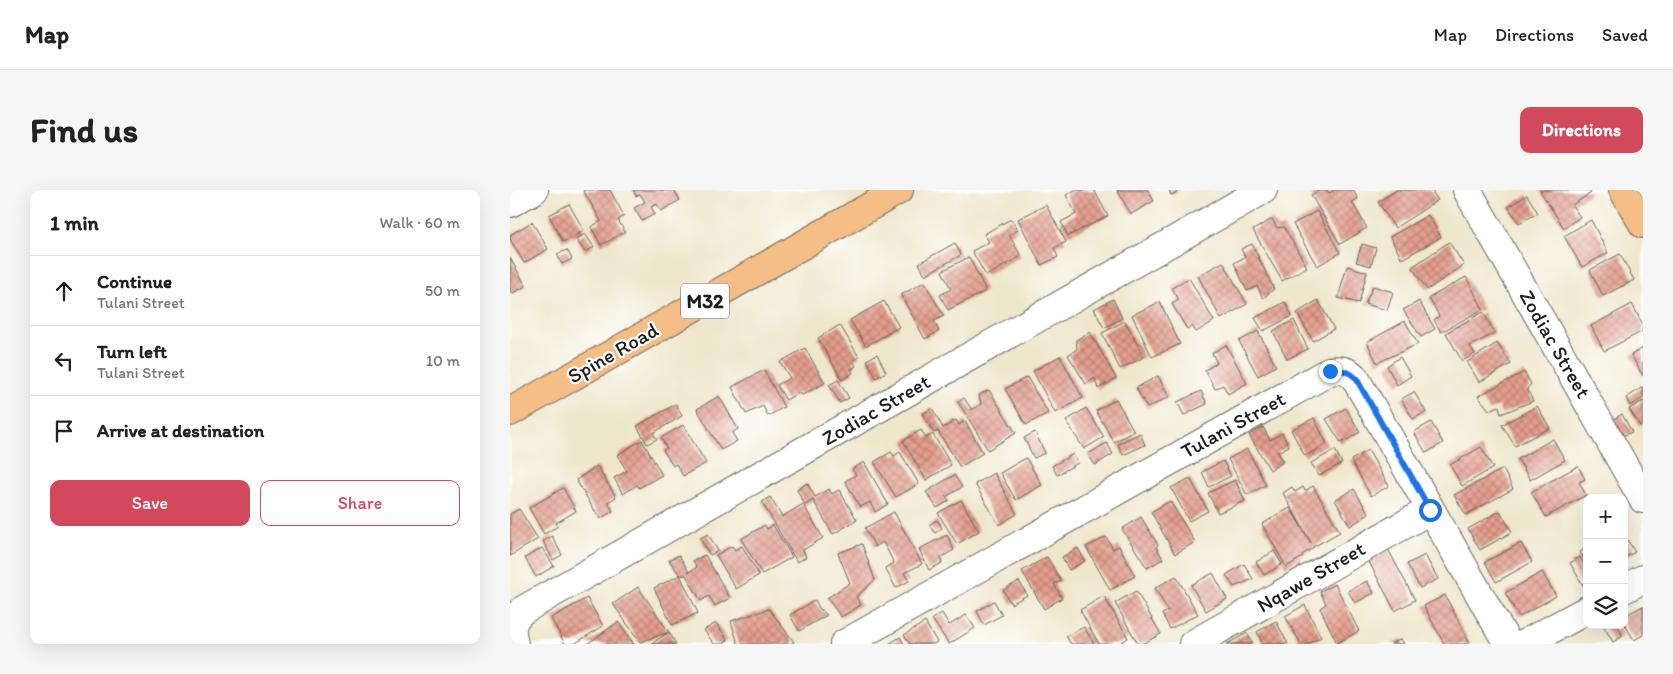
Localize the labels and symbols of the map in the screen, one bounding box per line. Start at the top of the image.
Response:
road number: M32 [681,284,729,318]
street label: Zodiac Street [1514,285,1597,402]
street label: Spine Road [563,316,663,388]
route end [1319,360,1342,383]
street label: Zodiac Street [817,368,934,451]
street label: Tulani Street [1176,386,1289,463]
route start [1419,499,1442,522]
street label: Nqawe Street [1252,535,1369,618]

